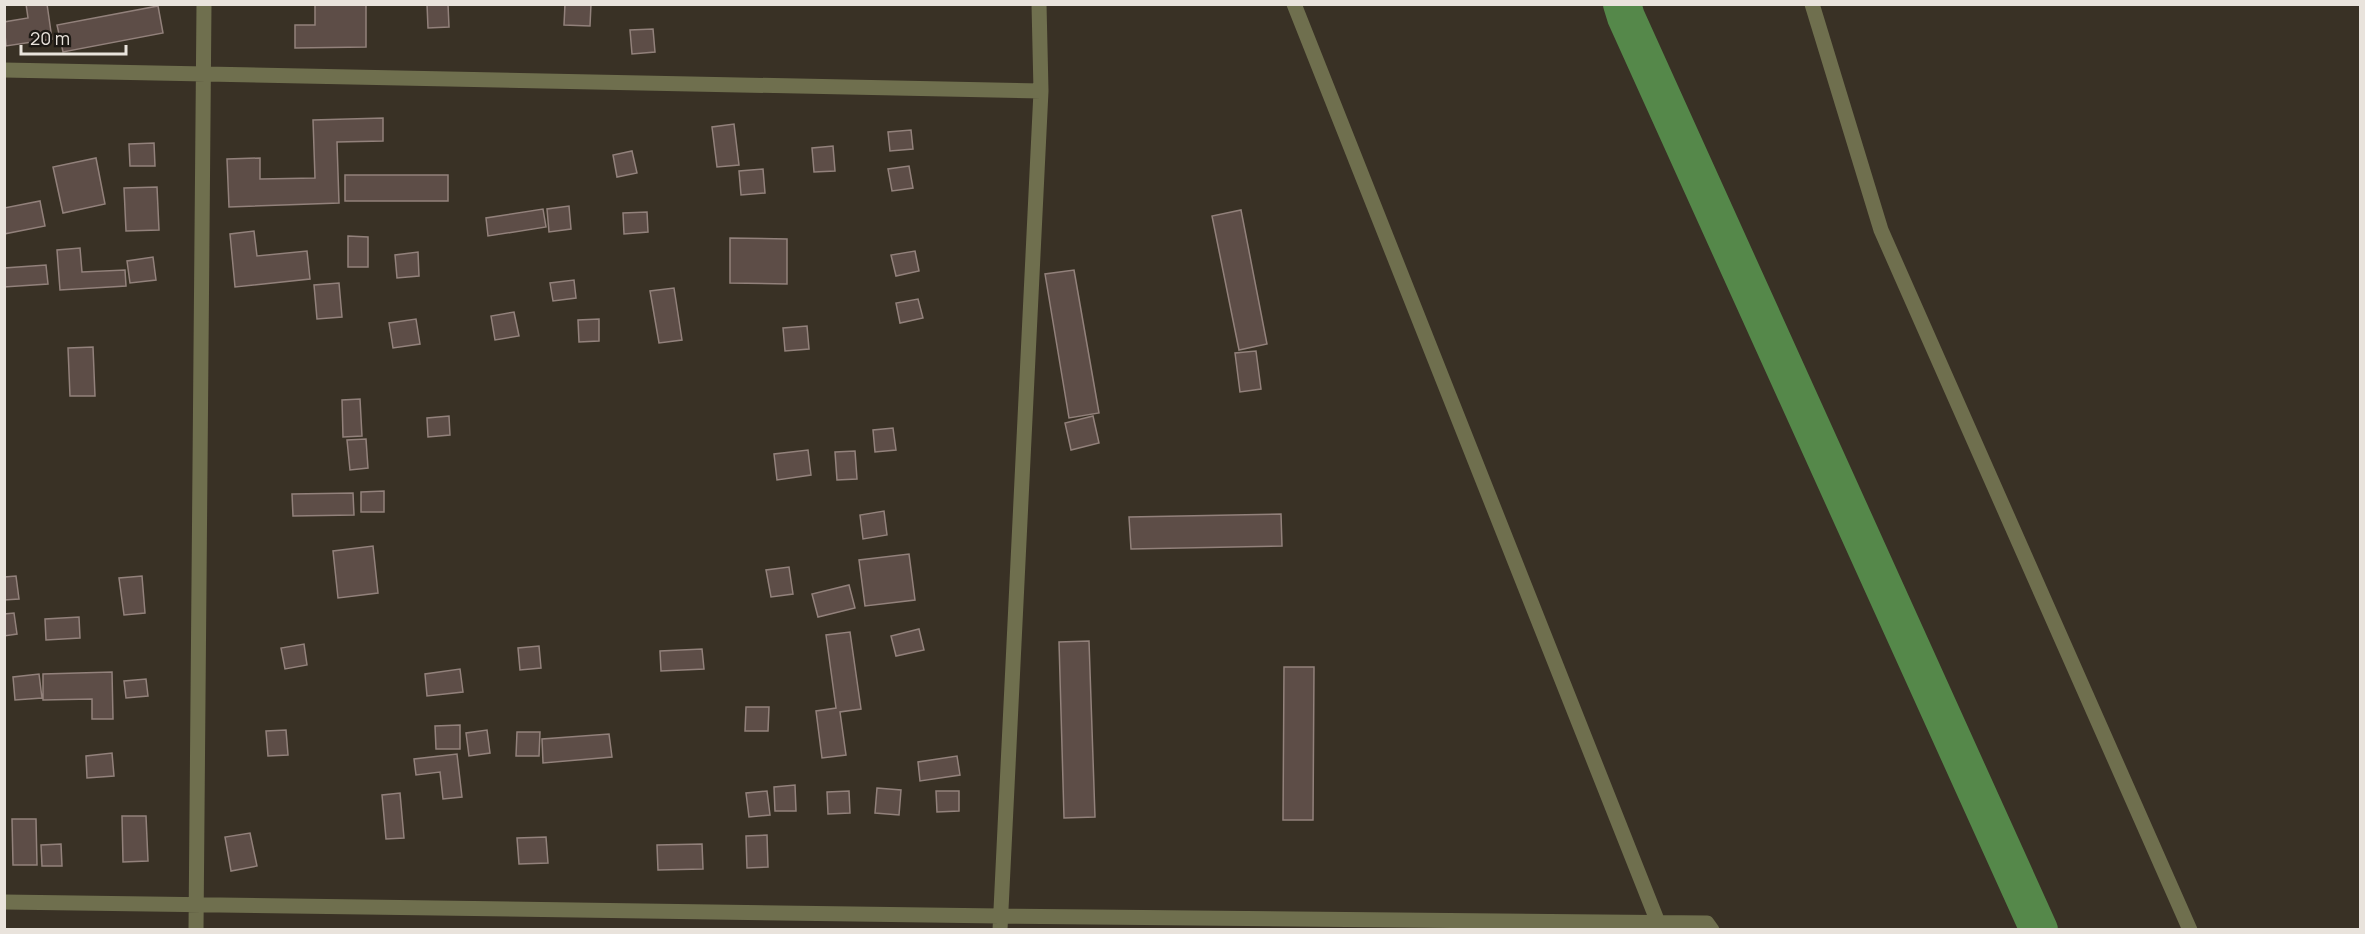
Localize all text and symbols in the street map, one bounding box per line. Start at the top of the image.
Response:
scale bar [21,18,126,56]
text: 20 m [30,26,70,50]

